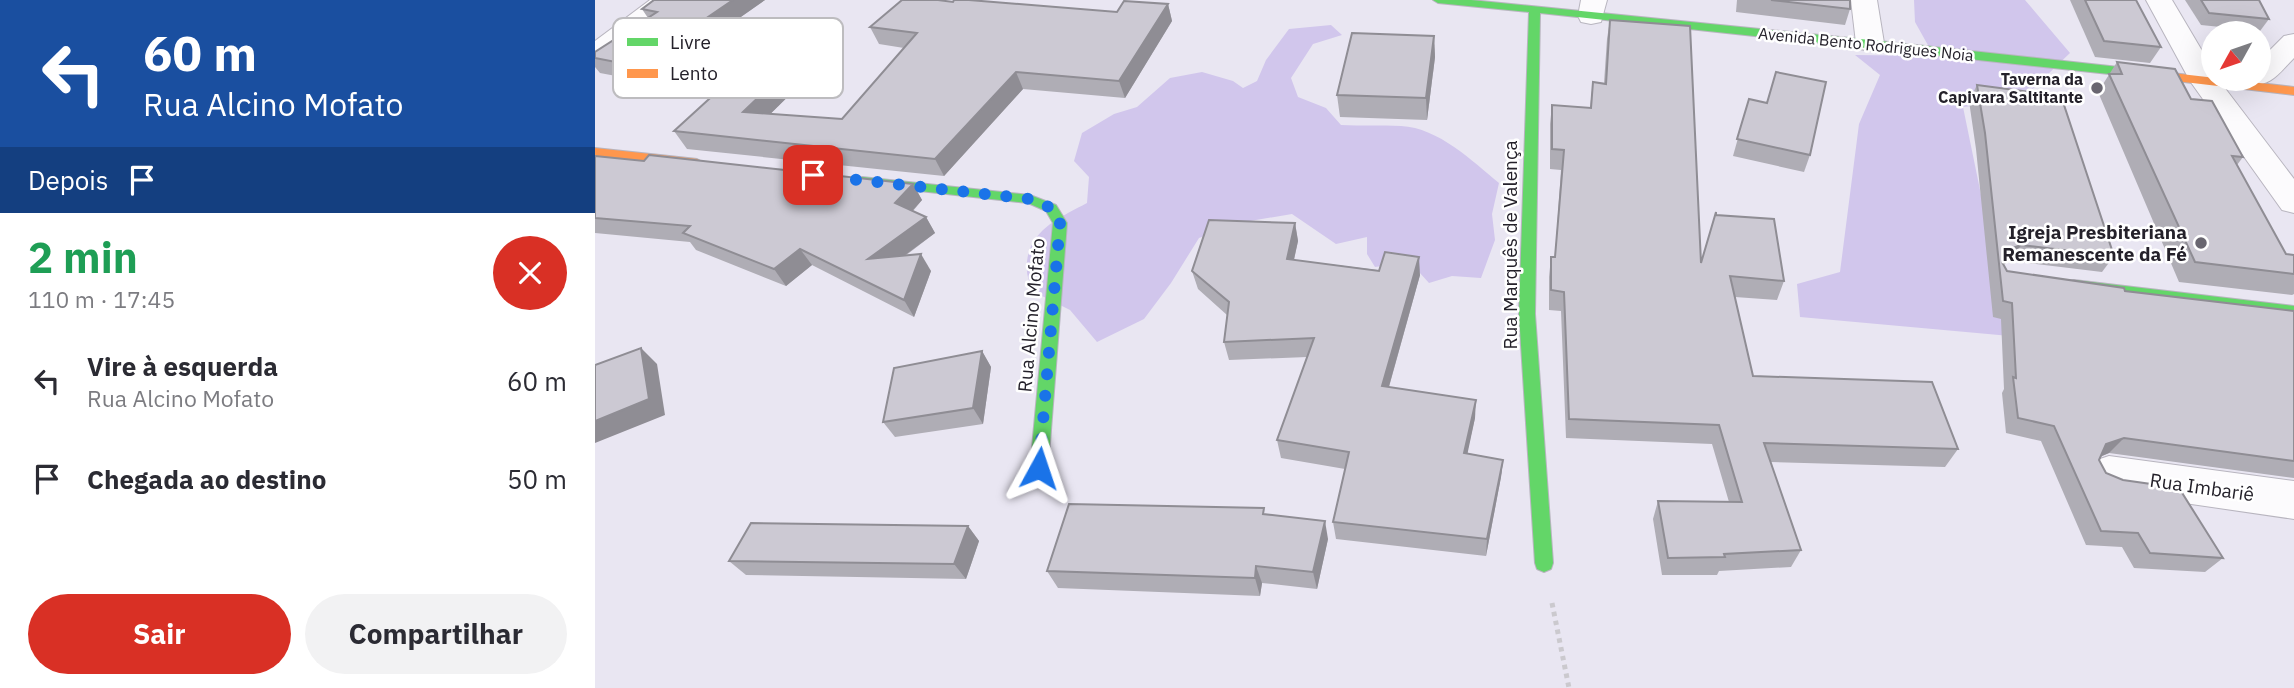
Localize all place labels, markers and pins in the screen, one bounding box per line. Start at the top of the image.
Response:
place label: Taverna da Capivara Saltitante [1938,69,2083,107]
marker: Taverna da Capivara Saltitante [2089,80,2105,96]
pin [783,145,843,205]
place label: Igreja Presbiteriana Remanescente da Fé [2002,220,2187,266]
marker: Igreja Presbiteriana Remanescente da Fé [2193,235,2209,251]

